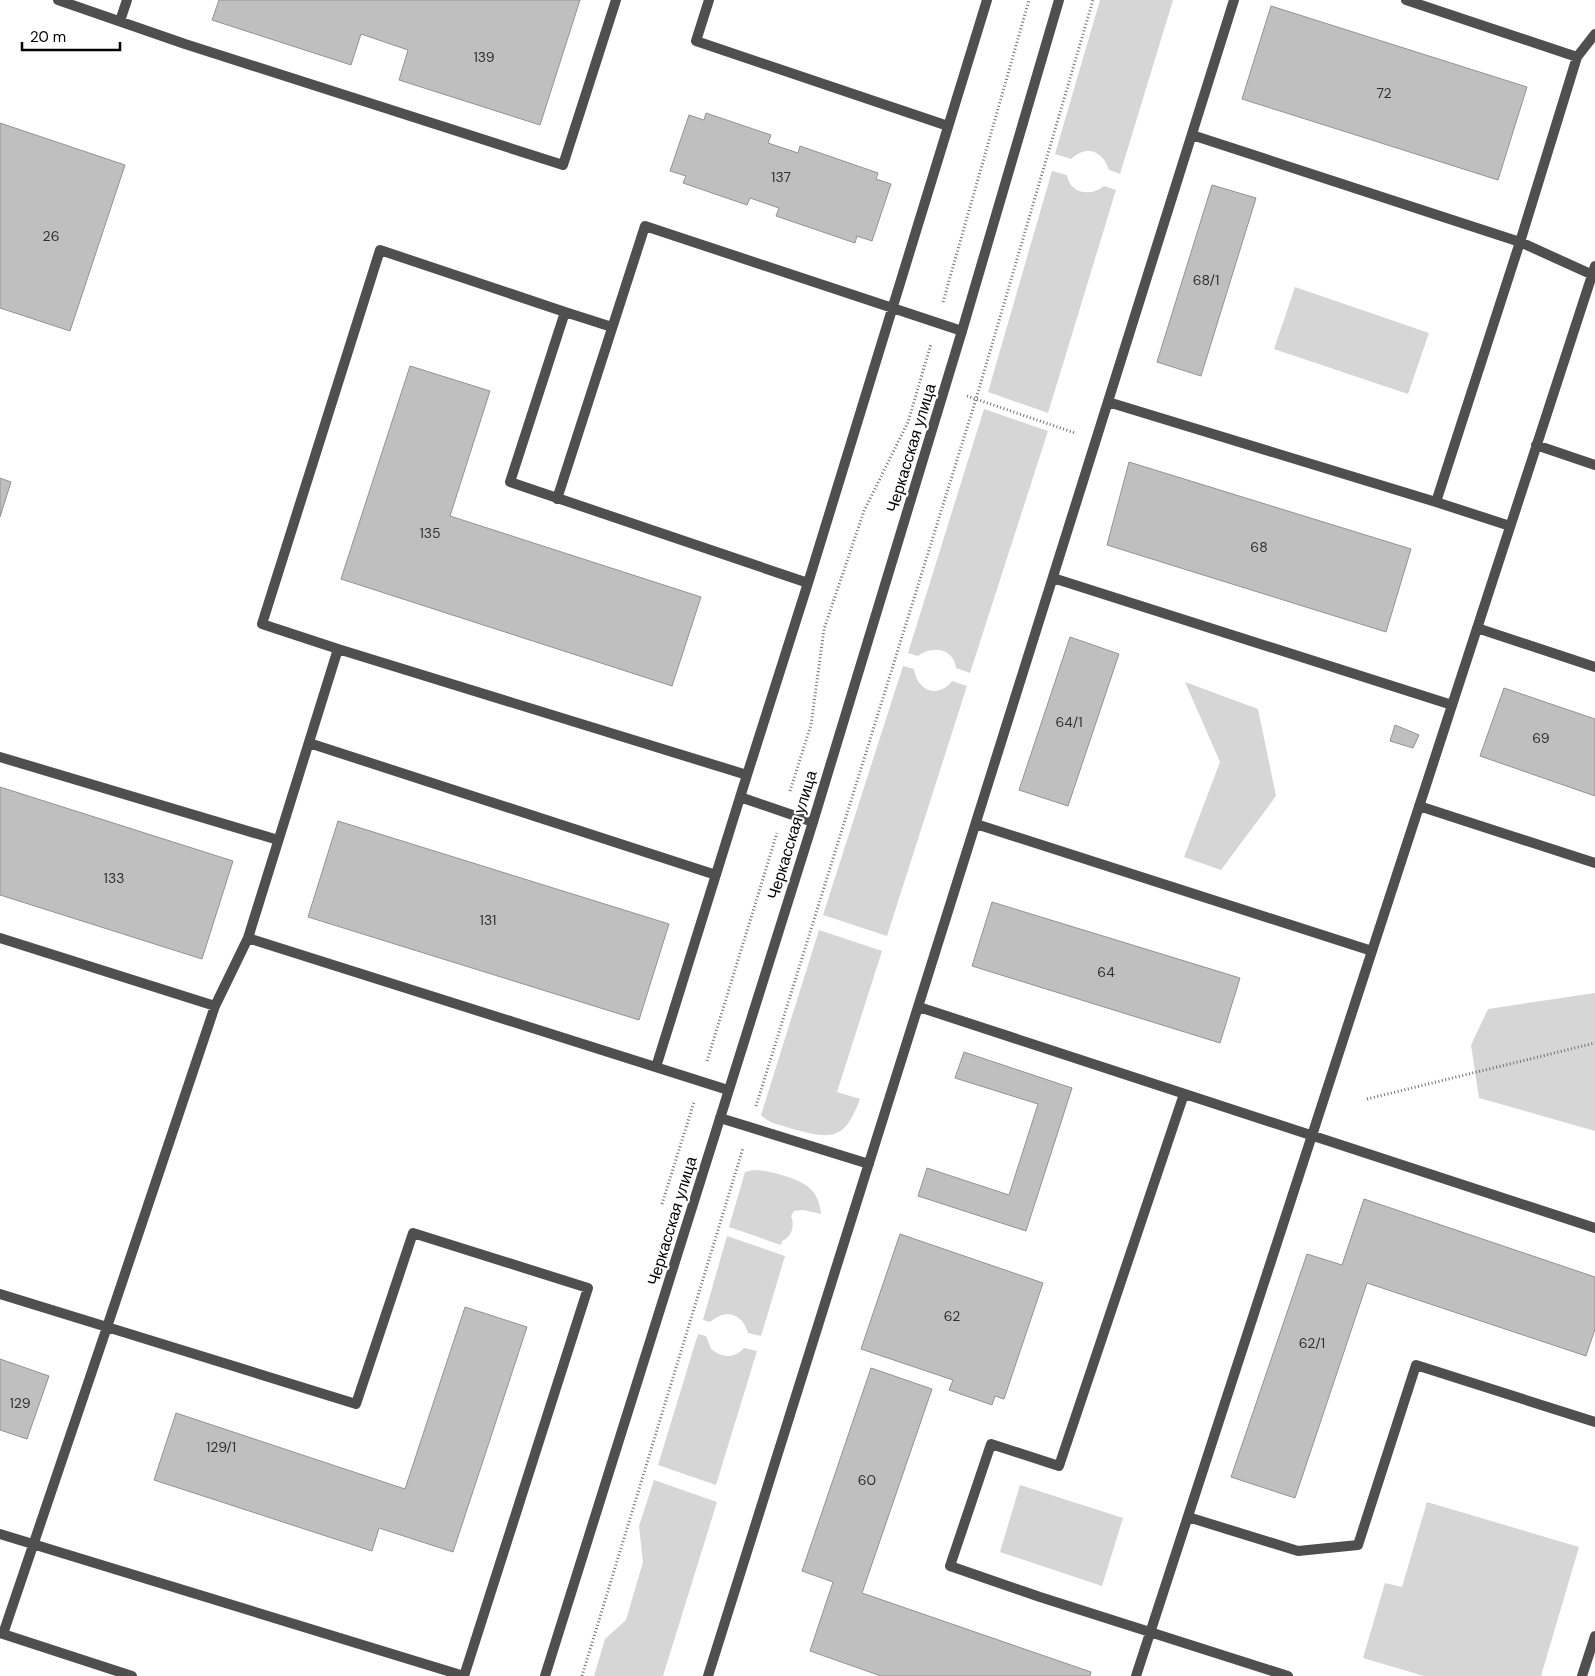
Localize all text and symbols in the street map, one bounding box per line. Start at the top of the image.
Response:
scale bar [22,20,120,52]
text: 20 m [30,27,66,47]
house number: 139 [473,48,495,66]
house number: 72 [1376,84,1392,102]
house number: 137 [771,168,791,186]
house number: 26 [43,227,59,245]
house number: 68/1 [1193,271,1219,289]
street label: Черкасская улица [881,381,941,515]
house number: 135 [419,524,441,542]
house number: 68 [1250,538,1268,556]
house number: 64/1 [1055,713,1083,731]
house number: 69 [1532,729,1550,747]
street label: Черкасская улица [762,768,822,902]
house number: 133 [104,869,124,887]
house number: 131 [480,911,496,929]
house number: 64 [1097,963,1115,981]
street label: Черкасская улица [642,1154,702,1288]
house number: 62 [944,1307,960,1325]
house number: 62/1 [1299,1334,1325,1352]
house number: 129 [9,1394,31,1412]
house number: 129/1 [206,1438,236,1456]
house number: 60 [858,1471,876,1489]

